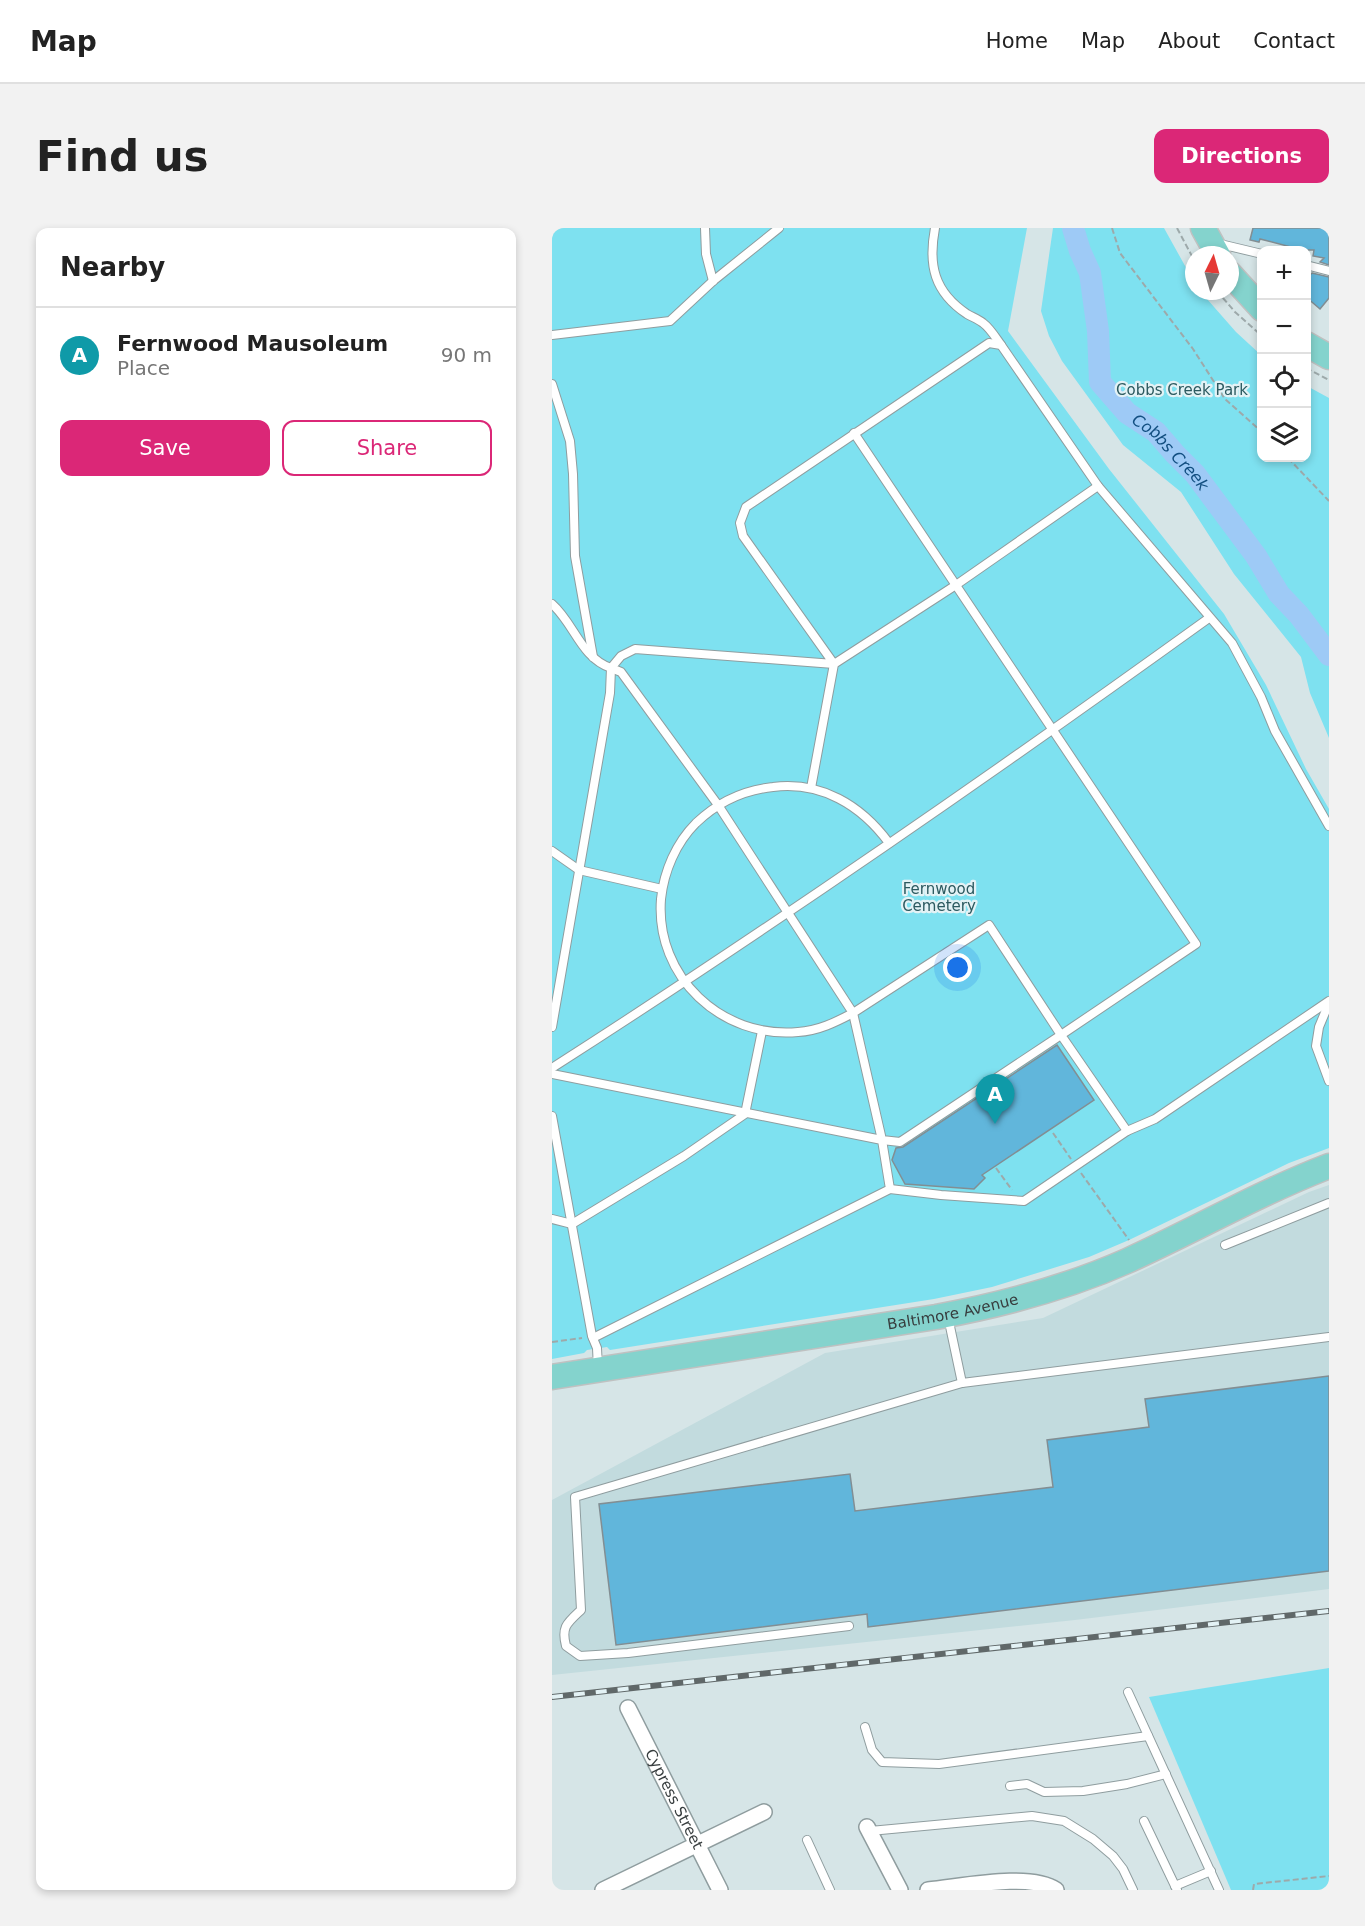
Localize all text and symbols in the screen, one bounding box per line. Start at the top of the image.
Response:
text: Map [30,25,97,58]
text: Home [986,29,1048,53]
text: Map [1081,29,1125,53]
text: About [1158,29,1220,53]
text: Contact [1253,29,1335,53]
button: Directions [1154,129,1329,183]
text: Find us [36,132,209,181]
north arrow [1185,246,1239,300]
map controls [1257,246,1311,462]
button: + [1257,246,1311,300]
text: Nearby [60,252,165,282]
button: − [1257,300,1311,354]
text: Fernwood Mausoleum [117,331,388,356]
text: A [72,343,87,367]
text: 90 m [441,343,492,367]
button: locate [1257,354,1311,408]
text: Place [117,356,170,380]
park label: Cobbs Creek Park [1116,381,1248,399]
button: layers [1257,408,1311,462]
water label: Cobbs Creek [1129,410,1214,495]
button: Save [60,420,270,476]
button: Share [282,420,492,476]
park label: Fernwood Cemetery [902,880,976,915]
your location [943,953,972,982]
pin: A [976,1074,1014,1124]
street label: Baltimore Avenue [886,1290,1020,1333]
street label: Cypress Street [641,1746,707,1852]

